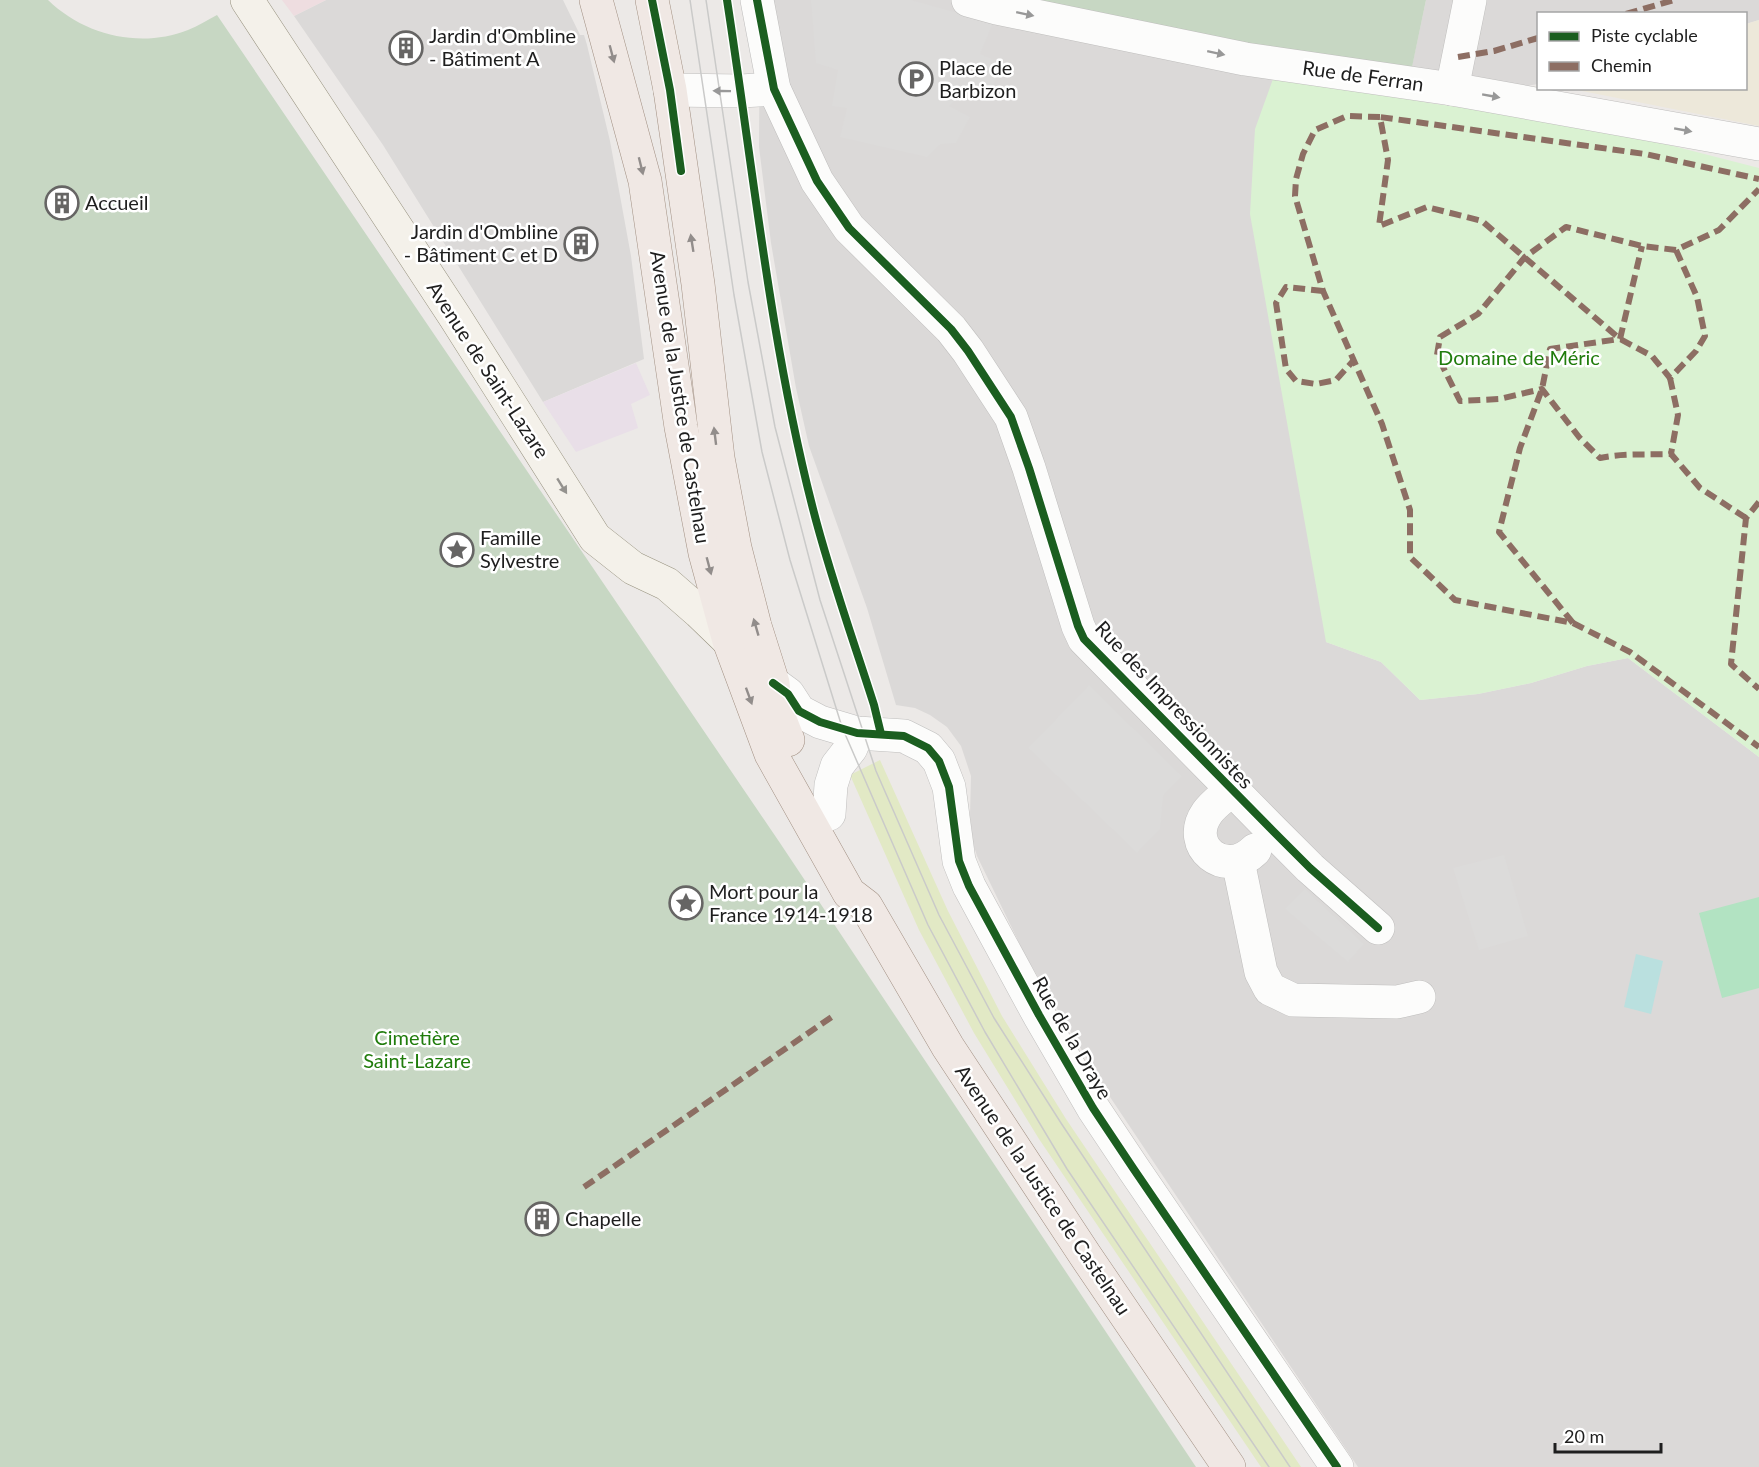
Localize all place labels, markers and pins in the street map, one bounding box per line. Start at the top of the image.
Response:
place label: Jardin d'Ombline - Bâtiment A [429,23,576,70]
building icon: Jardin d'Ombline - Bâtiment A [388,30,424,66]
place label: Place de Barbizon [939,55,1016,102]
parking icon: Place de Barbizon [898,61,934,97]
building icon: Accueil [44,185,80,221]
place label: Accueil [85,190,148,214]
place label: Jardin d'Ombline - Bâtiment C et D [404,219,558,266]
building icon: Jardin d'Ombline - Bâtiment C et D [563,226,599,262]
place label: Famille Sylvestre [480,525,559,572]
place icon: Famille Sylvestre [439,532,475,568]
place label: Mort pour la France 1914-1918 [709,879,873,926]
place icon: Mort pour la France 1914-1918 [668,885,704,921]
building icon: Chapelle [524,1201,560,1237]
place label: Chapelle [565,1206,641,1230]

